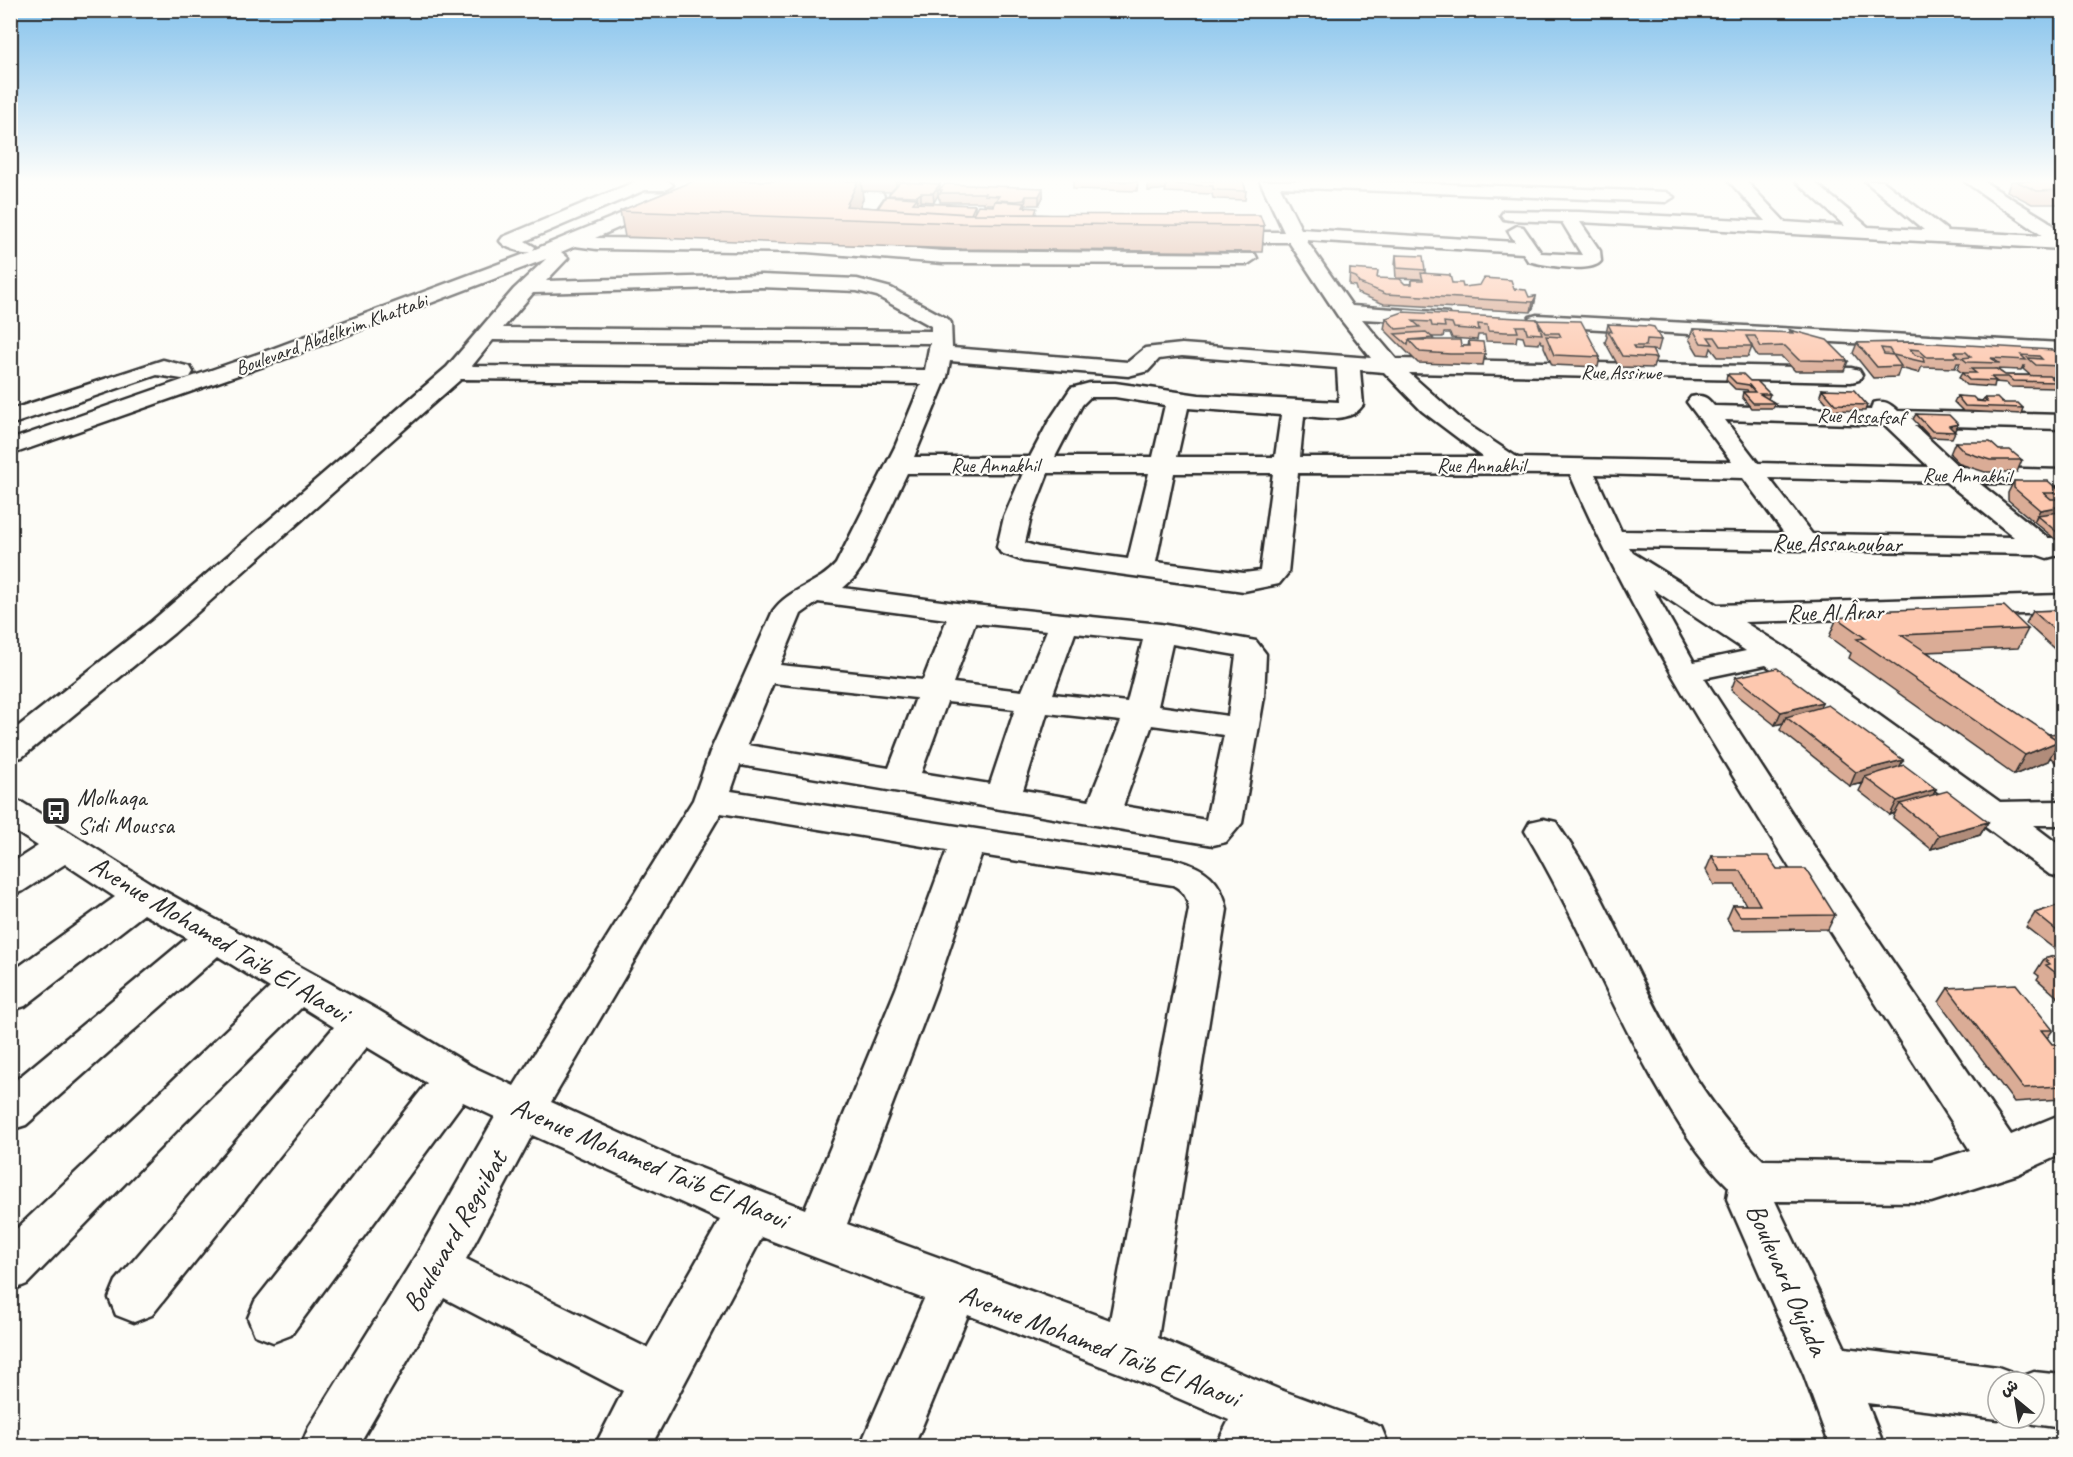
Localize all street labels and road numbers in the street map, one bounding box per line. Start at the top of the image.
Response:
street label: Boulevard Abdelkrim Khattabi [232,287,433,381]
street label: Rue Assirwe [1581,359,1663,386]
street label: Rue Assafsaf [1817,402,1909,431]
street label: Rue Annakhil [951,453,1043,478]
street label: Rue Annakhil [1437,453,1529,478]
street label: Rue Annakhil [1922,462,2015,489]
street label: Rue Assanoubar [1772,527,1904,559]
street label: Rue Al Ârar [1787,596,1886,628]
street label: Avenue Mohamed Taïb El Alaoui [83,847,359,1032]
street label: Avenue Mohamed Taïb El Alaoui [506,1088,797,1238]
street label: Boulevard Reguibat [394,1142,516,1318]
street label: Boulevard Oujada [1738,1198,1837,1362]
street label: Avenue Mohamed Taïb El Alaoui [955,1276,1248,1416]

